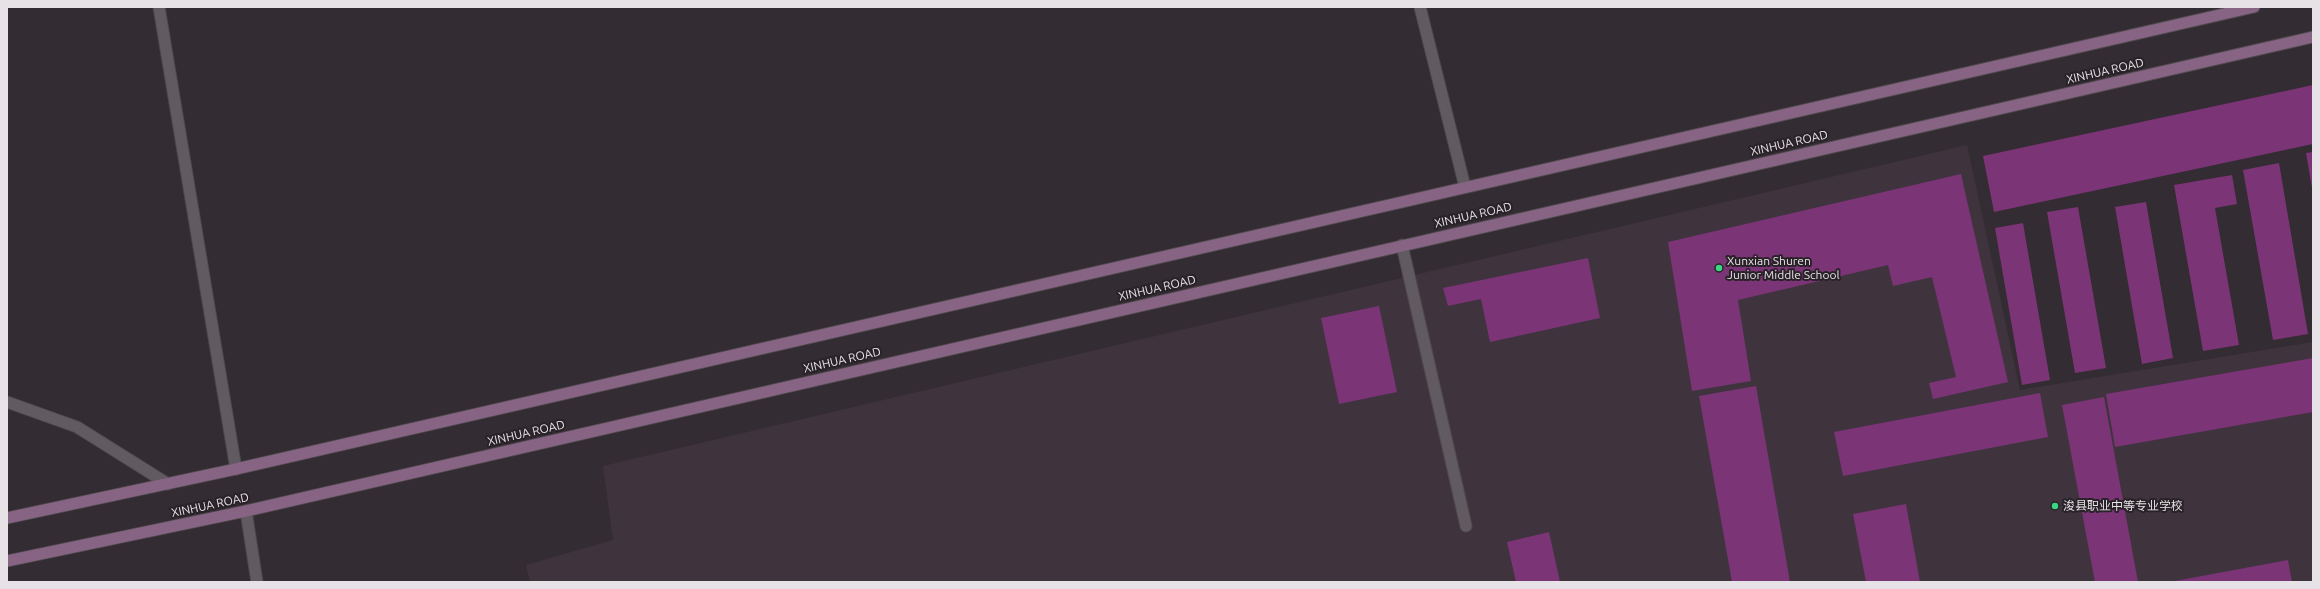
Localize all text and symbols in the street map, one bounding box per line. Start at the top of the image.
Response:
street label: XINHUA ROAD [2065,55,2145,87]
street label: XINHUA ROAD [1749,127,1829,159]
street label: XINHUA ROAD [1433,199,1513,231]
place label: Xunxian Shuren Junior Middle School [1727,254,1840,282]
marker: Xunxian Shuren Junior Middle School [1714,263,1724,273]
street label: XINHUA ROAD [1117,272,1197,304]
street label: XINHUA ROAD [802,344,882,376]
street label: XINHUA ROAD [486,417,566,449]
street label: XINHUA ROAD [170,490,250,520]
place label: 浚县职业中等专业学校 [2063,499,2183,513]
marker: 浚县职业中等专业学校 [2050,501,2060,511]

